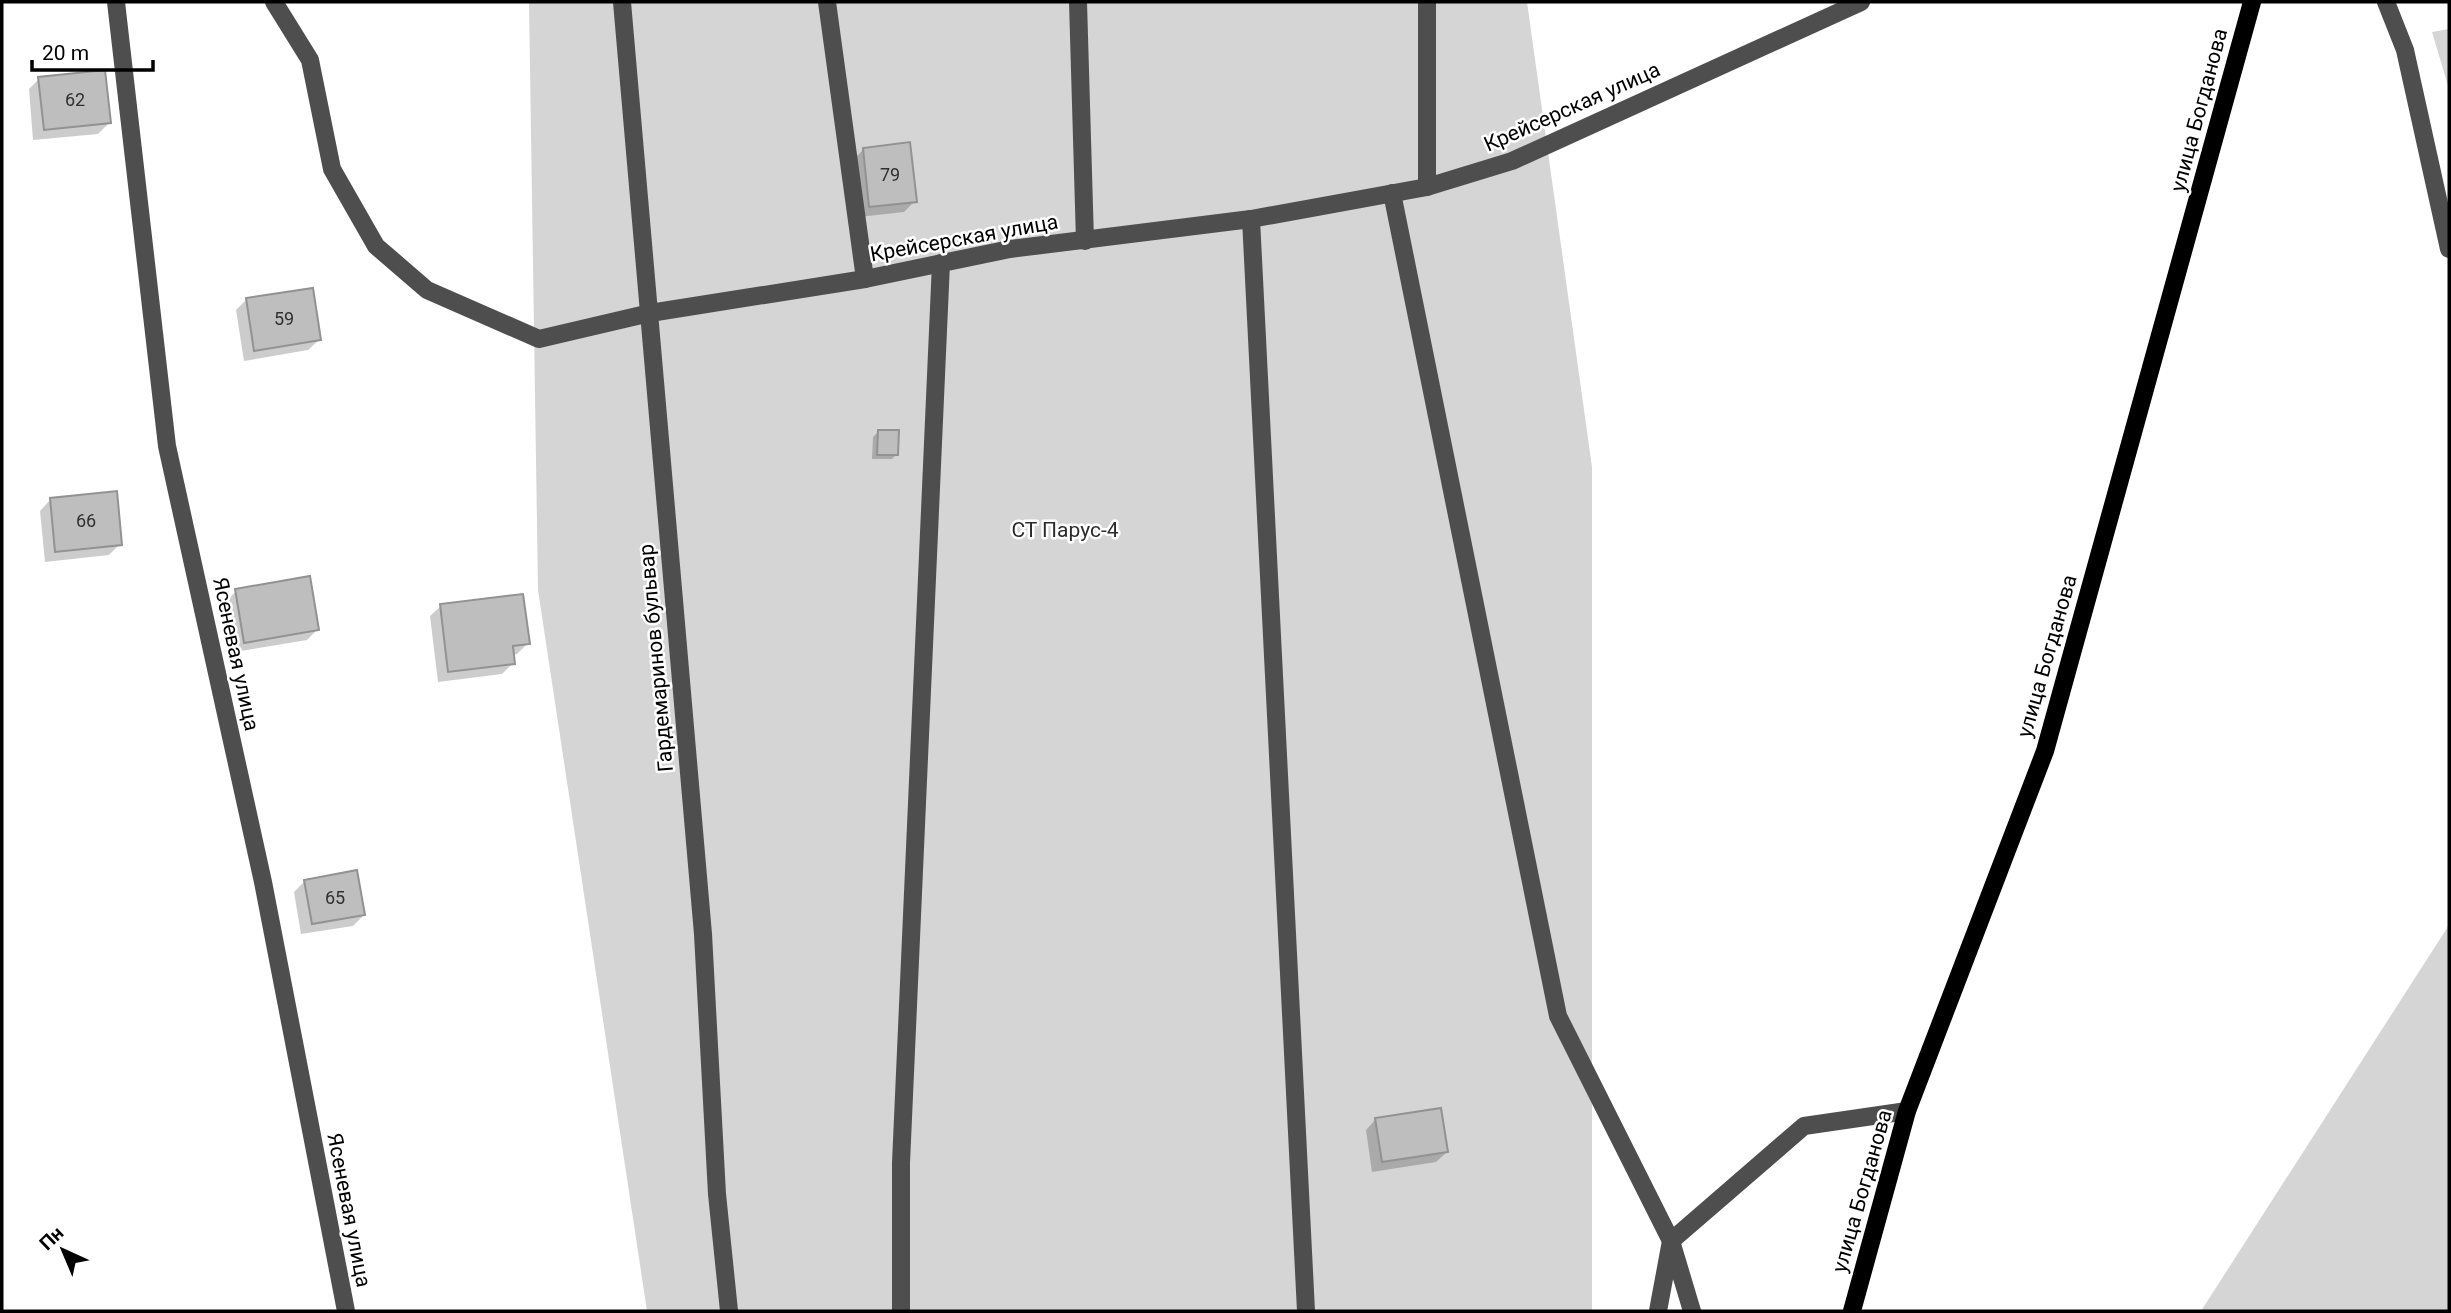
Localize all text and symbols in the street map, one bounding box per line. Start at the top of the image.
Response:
street label: улица Богданова [2166,26,2232,194]
scale bar [32,28,152,72]
text: 20 m [42,41,89,65]
street label: Крейсерская улица [1480,57,1664,157]
house number: 62 [65,89,85,110]
house number: 79 [880,164,900,185]
street label: Крейсерская улица [868,210,1060,266]
house number: 59 [274,308,294,329]
house number: 66 [76,510,96,531]
park label: СТ Парус-4 [1011,518,1119,542]
street label: Гардемаринов бульвар [634,543,678,773]
street label: улица Богданова [2012,572,2082,740]
street label: Ясеневая улица [208,575,264,733]
house number: 65 [325,887,345,908]
street label: улица Богданова [1827,1107,1897,1275]
street label: Ясеневая улица [322,1131,376,1289]
north arrow [28,1215,98,1285]
text: Пн [35,1221,68,1255]

